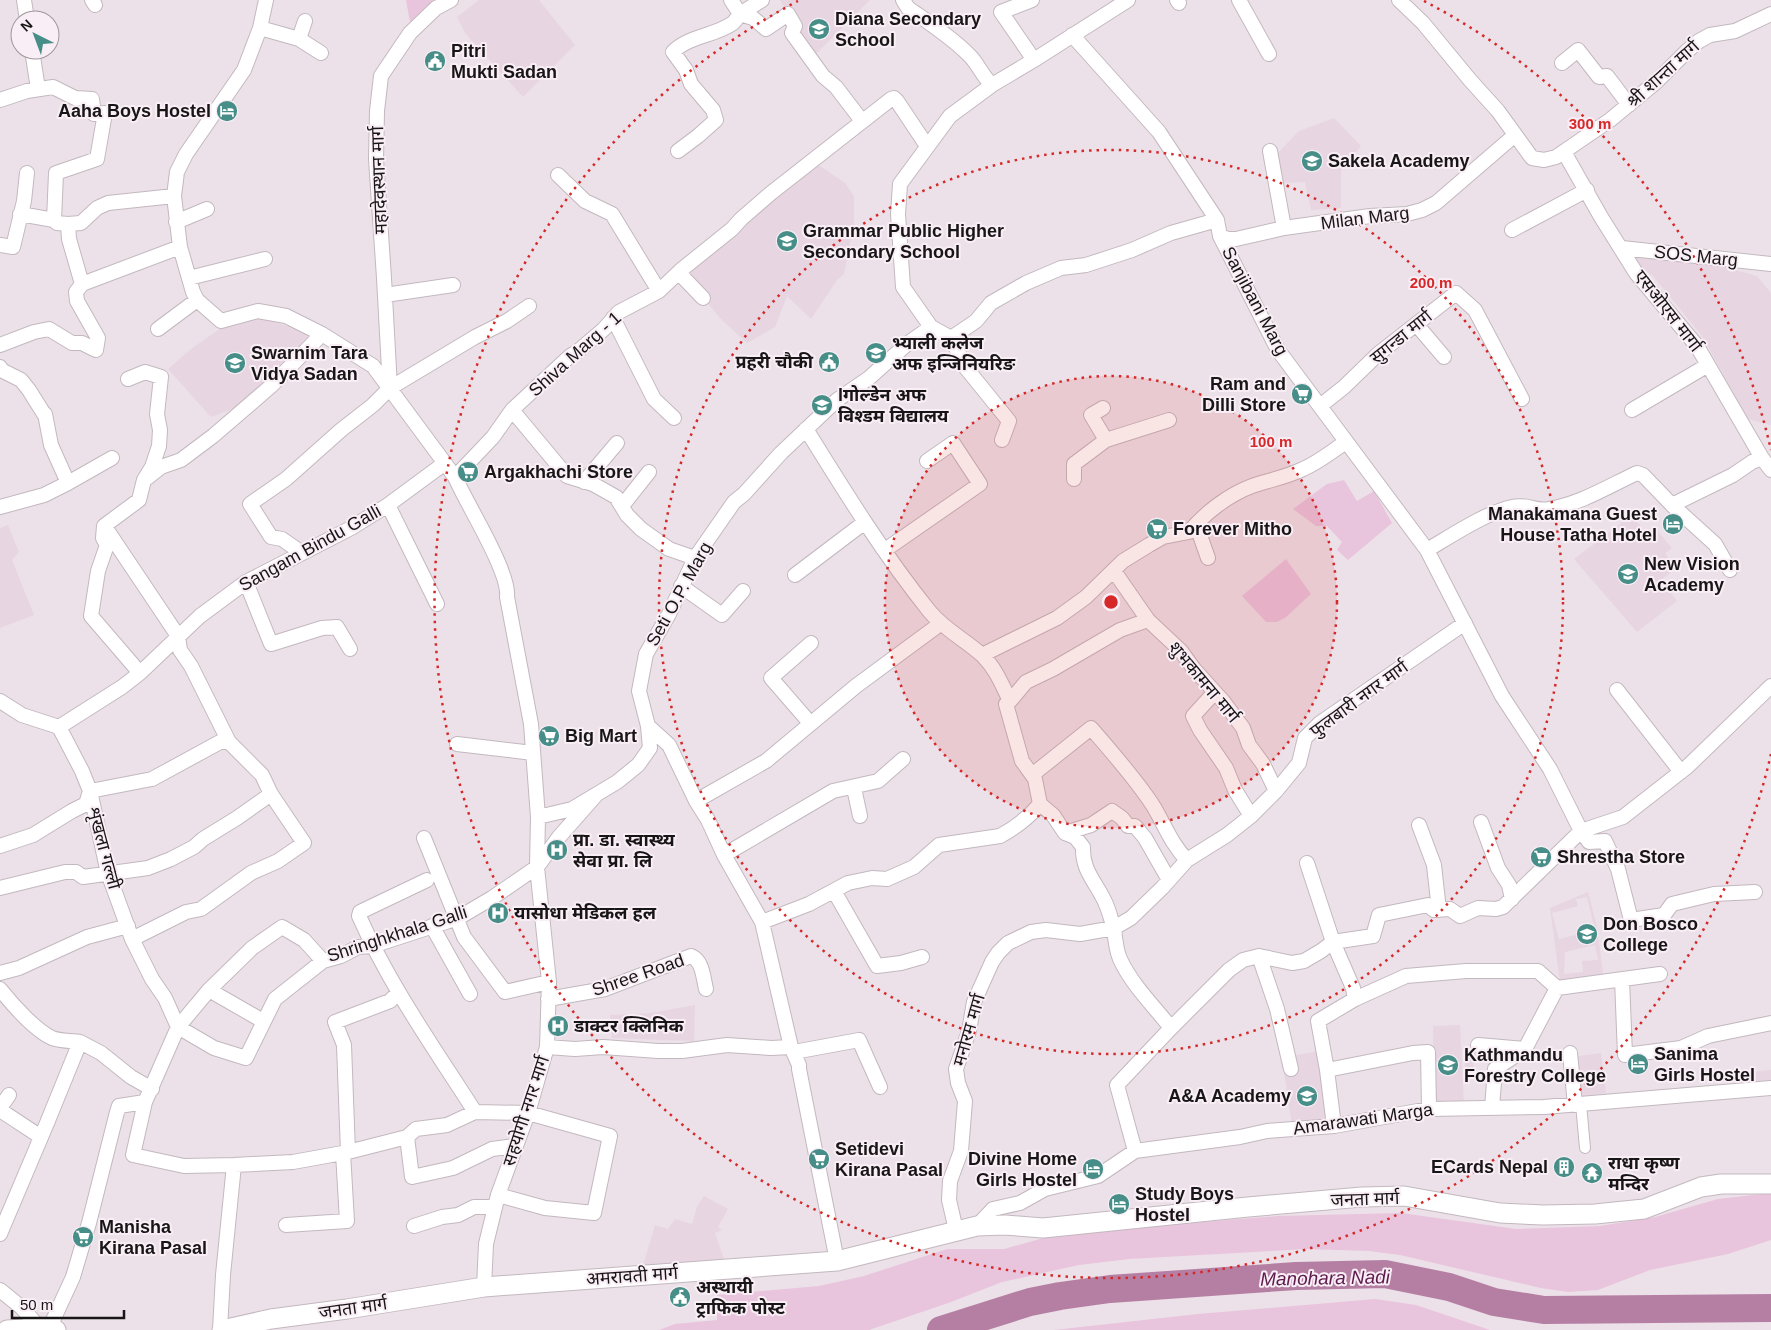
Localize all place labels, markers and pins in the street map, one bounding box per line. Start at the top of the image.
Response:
place label: Diana Secondary School [835,9,981,50]
school or university icon: Diana Secondary School [807,17,831,41]
place label: Pitri Mukti Sadan [451,41,557,82]
public building icon: Pitri Mukti Sadan [423,49,447,73]
hotel icon: Aaha Boys Hostel [215,99,239,123]
place label: Aaha Boys Hostel [58,101,211,121]
school or university icon: Sakela Academy [1300,149,1324,173]
place label: Sakela Academy [1328,151,1469,171]
place label: Grammar Public Higher Secondary School [803,221,1004,262]
school or university icon: Grammar Public Higher Secondary School [775,229,799,253]
place label: भ्याली कलेज अफ इन्जिनियरिङ [892,333,1016,374]
school or university icon: भ्याली कलेज अफ इन्जिनियरिङ [864,341,888,365]
place label: Swarnim Tara Vidya Sadan [251,343,369,384]
public building icon: प्रहरी चौकी [817,350,841,374]
school or university icon: Swarnim Tara Vidya Sadan [223,351,247,375]
place label: प्रहरी चौकी [736,351,814,372]
place label: Ram and Dilli Store [1202,374,1286,415]
supermarket icon: Ram and Dilli Store [1290,382,1314,406]
place label: lगोल्डेन अफ विश्डम विद्यालय [838,385,949,426]
school or university icon: lगोल्डेन अफ विश्डम विद्यालय [810,393,834,417]
supermarket icon: Argakhachi Store [456,460,480,484]
place label: Argakhachi Store [484,462,633,482]
place label: Manakamana Guest House Tatha Hotel [1488,504,1657,545]
hotel icon: Manakamana Guest House Tatha Hotel [1661,512,1685,536]
supermarket icon: Forever Mitho [1145,517,1169,541]
place label: Forever Mitho [1173,519,1292,539]
place label: New Vision Academy [1644,554,1740,595]
school or university icon: New Vision Academy [1616,562,1640,586]
centre of rings [1102,593,1120,611]
supermarket icon: Big Mart [537,724,561,748]
place label: Big Mart [565,726,637,746]
place label: प्रा. डा. स्वास्थ्य सेवा प्रा. लि [573,830,675,871]
hospital icon: प्रा. डा. स्वास्थ्य सेवा प्रा. लि [545,838,569,862]
supermarket icon: Shrestha Store [1529,845,1553,869]
place label: Shrestha Store [1557,847,1685,867]
hospital icon: यासोधा मेडिकल हल [486,901,510,925]
place label: यासोधा मेडिकल हल [514,903,657,923]
place label: Don Bosco College [1603,914,1698,955]
school or university icon: Don Bosco College [1575,922,1599,946]
hospital icon: डाक्टर क्लिनिक [546,1014,570,1038]
place label: डाक्टर क्लिनिक [573,1016,684,1036]
place label: Sanima Girls Hostel [1654,1044,1755,1085]
place label: Kathmandu Forestry College [1464,1045,1606,1086]
hotel icon: Sanima Girls Hostel [1626,1052,1650,1076]
school or university icon: Kathmandu Forestry College [1436,1053,1460,1077]
school or university icon: A&A Academy [1295,1084,1319,1108]
place label: A&A Academy [1168,1086,1291,1106]
place label: Setidevi Kirana Pasal [835,1139,943,1180]
supermarket icon: Setidevi Kirana Pasal [807,1147,831,1171]
place label: Divine Home Girls Hostel [968,1149,1077,1190]
place label: राधा कृष्ण मन्दिर [1608,1153,1680,1194]
building icon: ECards Nepal [1552,1155,1576,1179]
hotel icon: Divine Home Girls Hostel [1081,1157,1105,1181]
place label: ECards Nepal [1431,1157,1548,1177]
temple icon: राधा कृष्ण मन्दिर [1580,1161,1604,1185]
place label: Study Boys Hostel [1135,1184,1234,1225]
hotel icon: Study Boys Hostel [1107,1192,1131,1216]
place label: Manisha Kirana Pasal [99,1217,207,1258]
supermarket icon: Manisha Kirana Pasal [71,1225,95,1249]
place label: अस्थायी ट्राफिक पोस्ट [696,1277,785,1319]
public building icon: अस्थायी ट्राफिक पोस्ट [668,1285,692,1309]

